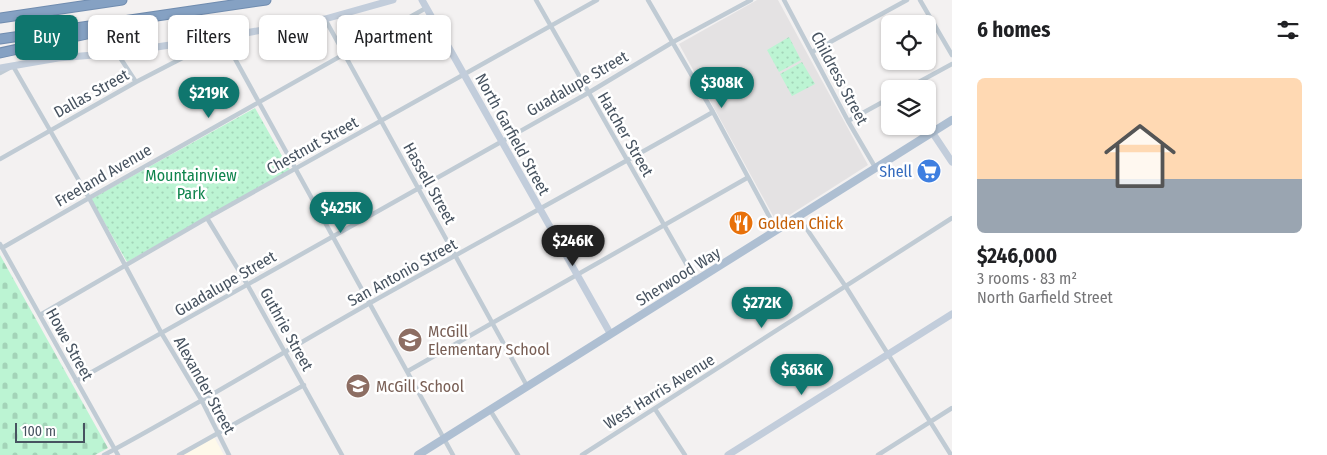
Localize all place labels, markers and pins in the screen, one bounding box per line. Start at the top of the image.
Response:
pin: $308K [687,66,757,109]
pin: $219K [174,76,244,119]
supermarket icon: Shell [916,158,942,184]
place label: Shell [879,162,912,181]
pin: $425K [306,192,376,234]
restaurant icon: Golden Chick [728,210,754,236]
place label: Golden Chick [758,214,844,233]
pin: $246K [538,224,608,267]
pin: $272K [727,286,797,329]
place label: McGill Elementary School [428,322,550,359]
school or university icon: McGill Elementary School [397,327,423,353]
pin: $636K [767,354,837,396]
school or university icon: McGill School [345,373,371,399]
place label: McGill School [376,377,464,396]

